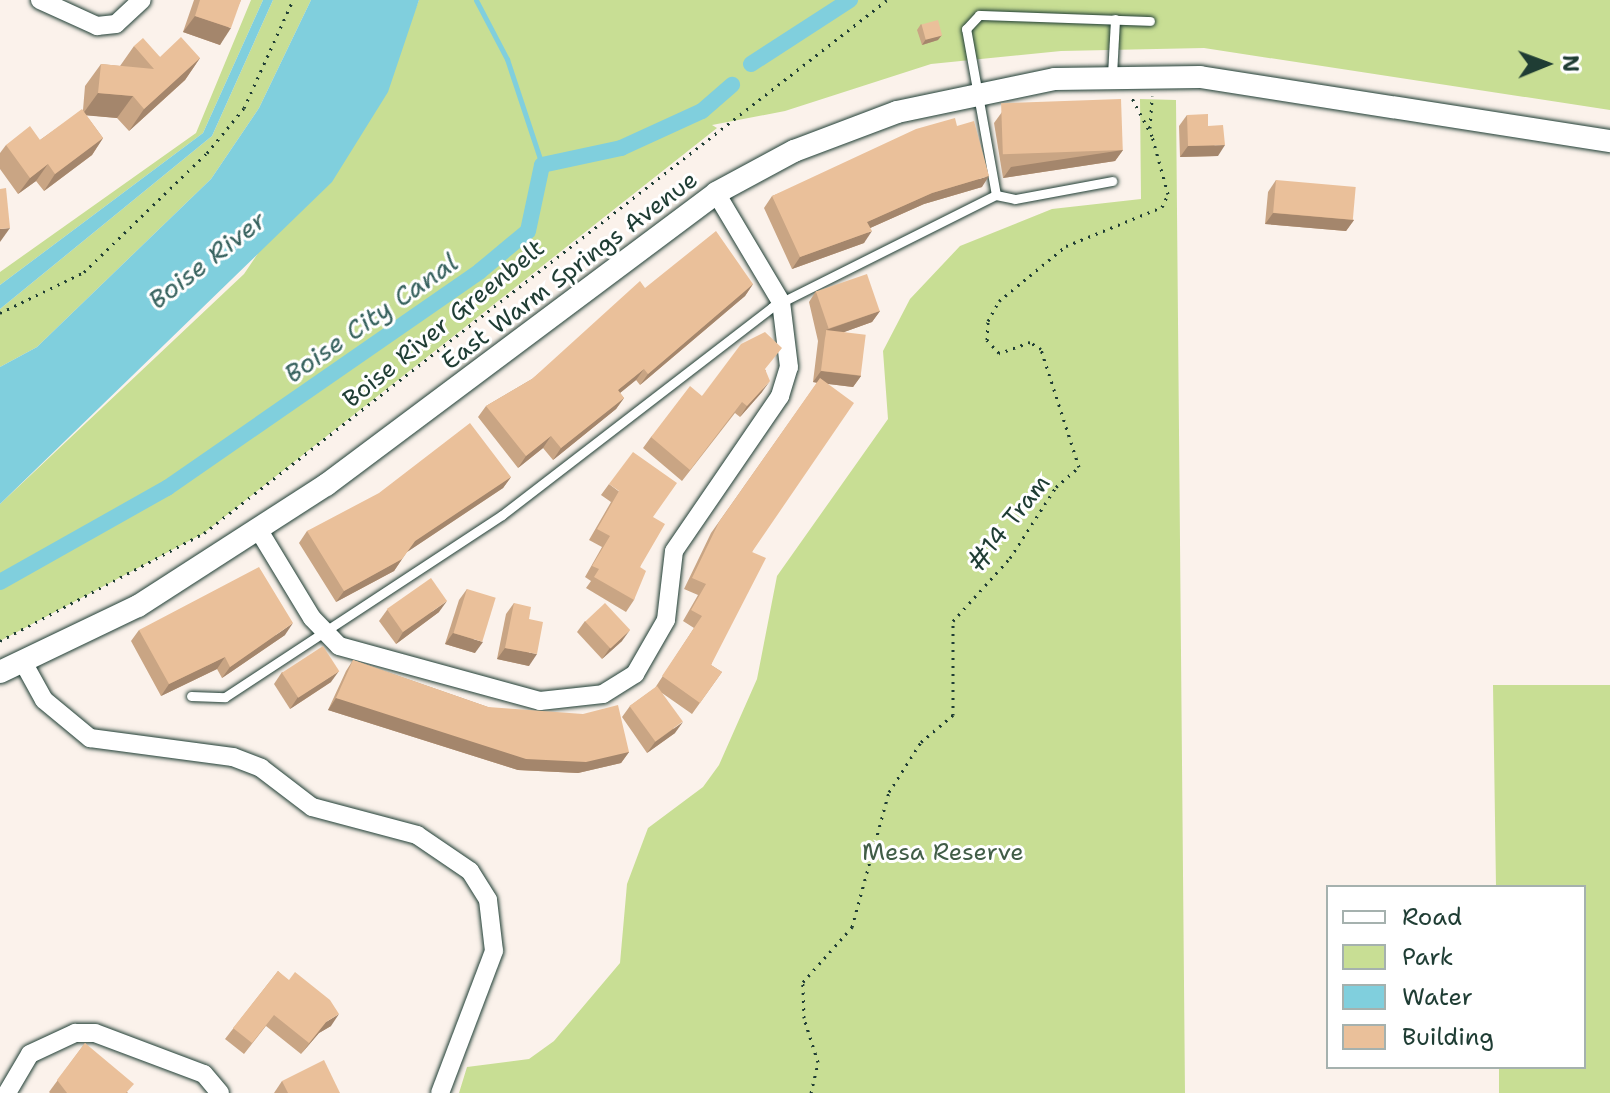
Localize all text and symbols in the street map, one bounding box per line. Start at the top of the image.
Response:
north arrow [1506,24,1586,104]
text: N [1556,55,1585,73]
street label: East Warm Springs Avenue [437,166,703,376]
water label: Boise River [142,204,272,316]
street label: Boise River Greenbelt [338,234,550,414]
water label: Boise City Canal [278,246,464,390]
street label: #14 Tram [962,469,1056,577]
park label: Mesa Reserve [862,839,1024,867]
legend [1326,885,1586,1069]
text: Road [1402,901,1462,933]
text: Park [1402,941,1454,973]
text: Water [1402,981,1473,1013]
text: Building [1402,1021,1494,1053]

